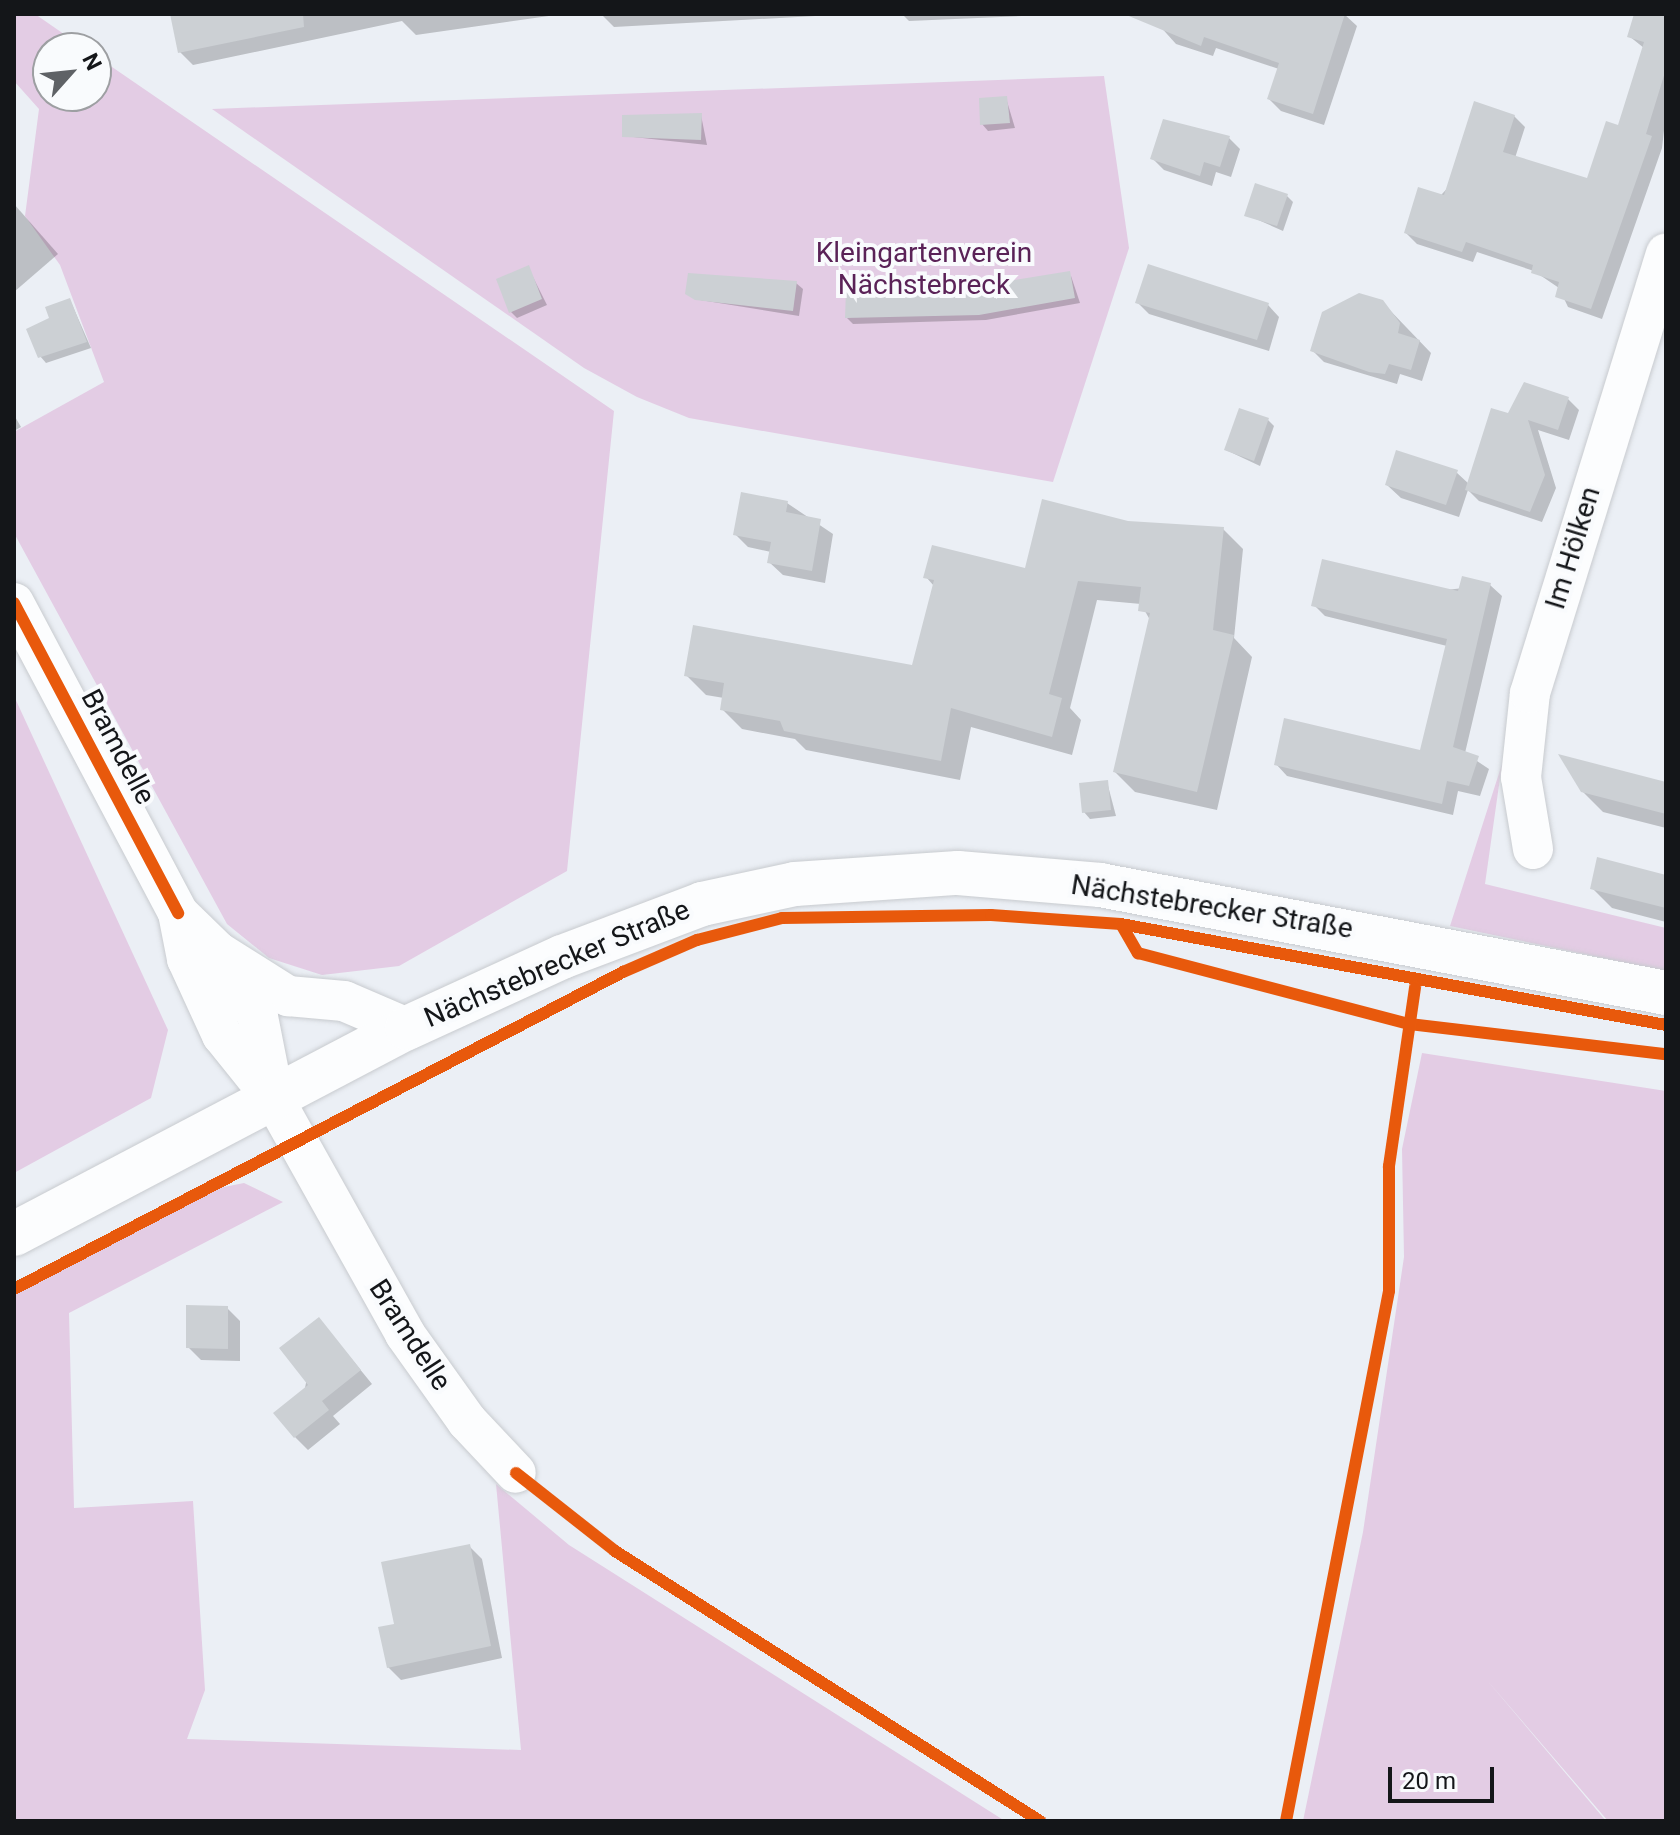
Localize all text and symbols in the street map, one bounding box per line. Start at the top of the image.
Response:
north arrow [32,32,112,112]
text: N [77,49,107,74]
park label: Kleingartenverein Nächstebreck [816,236,1032,302]
street label: Im Hölken [1539,483,1607,613]
street label: Bramdelle [74,684,162,810]
street label: Nächstebrecker Straße [1069,868,1355,946]
street label: Nächstebrecker Straße [419,893,695,1035]
street label: Bramdelle [362,1273,458,1397]
scale bar [1392,1751,1498,1801]
text: 20 m [1402,1767,1456,1795]

